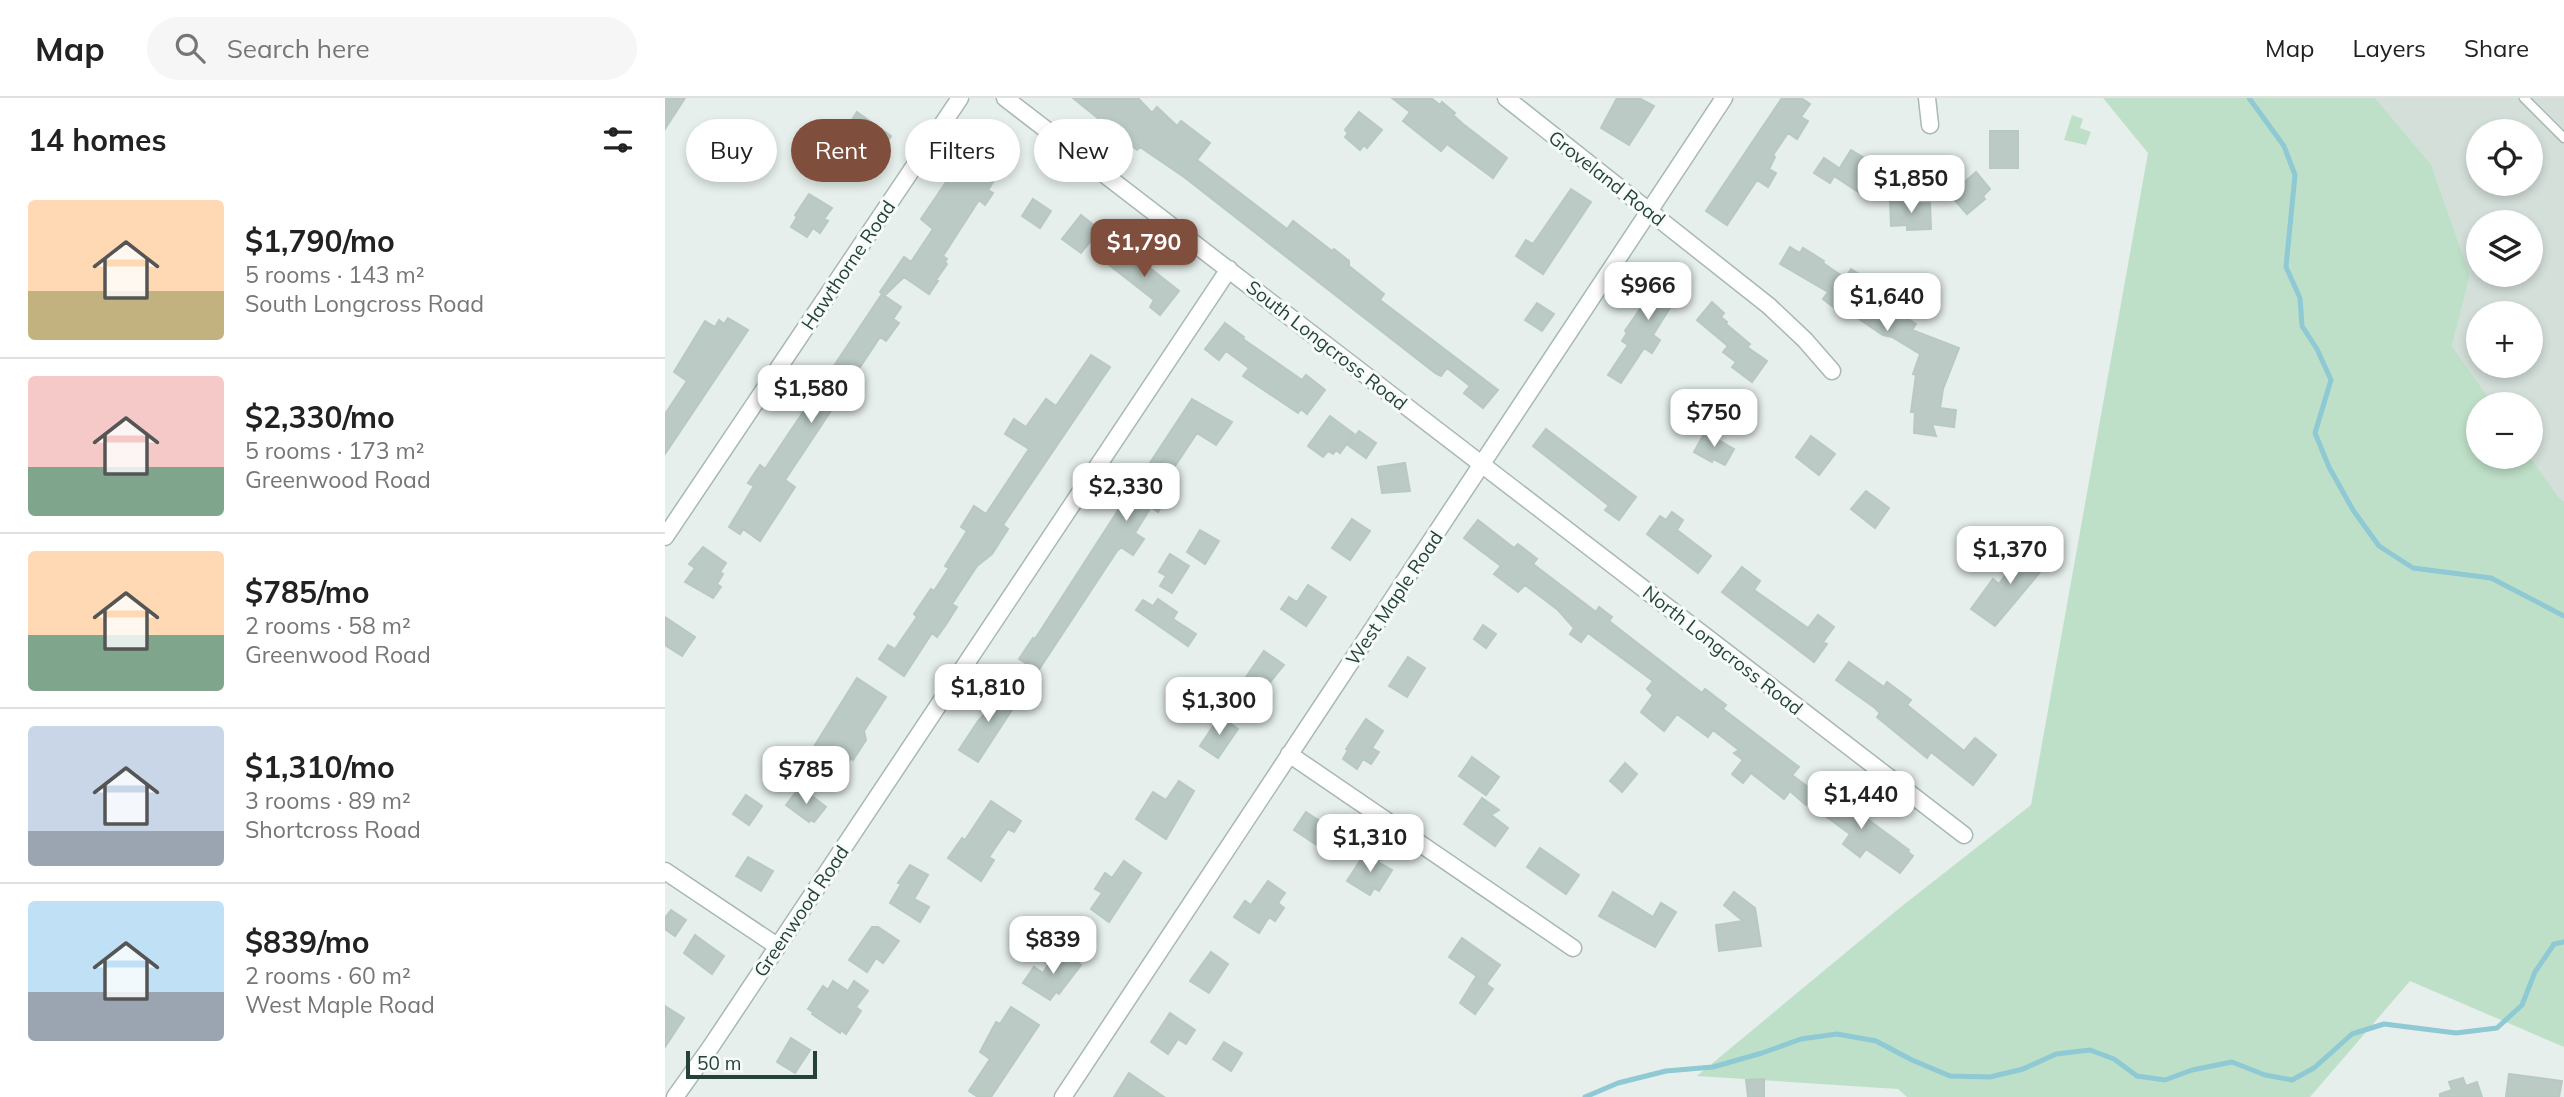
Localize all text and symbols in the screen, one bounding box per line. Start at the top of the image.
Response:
search box [147,17,637,80]
text: Map [35,28,105,69]
icon: search [171,29,209,67]
text: Search here [227,32,370,65]
text: Map [2265,33,2314,63]
text: Layers [2352,33,2426,63]
text: Share [2464,33,2529,63]
chip: Buy [686,119,777,182]
chip: Rent [791,119,891,182]
chip: Filters [905,119,1020,182]
chip: New [1034,119,1133,182]
map controls [2466,119,2543,469]
button: locate [2466,119,2543,196]
text: 14 homes [28,121,167,159]
icon: filters [599,121,637,159]
street label: Groveland Road [1544,125,1670,231]
pin: $1,850 [1854,156,1968,215]
text: $1,850 [1874,163,1948,192]
street label: Hawthorne Road [796,196,900,334]
button: layers [2466,210,2543,287]
pin: $1,790 [1087,220,1201,279]
text: $1,790/mo [245,222,395,260]
text: $1,790 [1107,227,1181,256]
icon: home [84,228,168,312]
text: 5 rooms · 143 m² [245,260,425,289]
pin: $966 [1607,262,1689,322]
text: $966 [1620,270,1676,299]
pin: $1,640 [1830,274,1944,333]
street label: South Longcross Road [1242,275,1412,415]
text: $1,640 [1850,281,1924,310]
text: South Longcross Road [245,289,484,318]
button: + [2466,301,2543,378]
pin: $1,580 [754,366,868,425]
text: $1,580 [774,373,848,402]
pin: $750 [1673,390,1755,449]
button: − [2466,392,2543,469]
text: $750 [1686,397,1742,426]
text: $2,330/mo [245,398,395,436]
icon: home [84,404,168,488]
text: 5 rooms · 173 m² [245,436,425,465]
pin: $2,330 [1069,464,1183,523]
text: Greenwood Road [245,465,431,494]
text: $2,330 [1089,471,1163,500]
street label: West Maple Road [1340,526,1448,670]
pin: $1,370 [1953,526,2067,586]
text: $1,370 [1973,534,2047,563]
text: $785/mo [245,573,369,611]
icon: home [84,579,168,663]
street label: North Longcross Road [1638,580,1808,720]
text: 2 rooms · 58 m² [245,611,411,640]
text: Greenwood Road [245,640,431,669]
pin: $1,810 [931,664,1045,724]
text: $1,810 [951,672,1025,701]
pin: $1,300 [1162,678,1276,737]
text: $1,300 [1182,685,1256,714]
pin: $785 [765,746,847,806]
text: $1,310/mo [245,748,395,786]
icon: home [84,754,168,838]
text: $785 [778,754,834,783]
pin: $1,440 [1804,772,1918,831]
text: $1,440 [1824,779,1898,808]
text: 3 rooms · 89 m² [245,786,411,815]
pin: $1,310 [1313,814,1427,874]
text: Shortcross Road [245,815,421,844]
text: $1,310 [1333,822,1407,851]
street label: Greenwood Road [748,841,854,981]
pin: $839 [1012,916,1094,976]
text: $839/mo [245,923,369,961]
text: $839 [1025,924,1081,953]
icon: home [84,929,168,1013]
text: 2 rooms · 60 m² [245,961,411,990]
text: West Maple Road [245,990,435,1019]
scale bar [686,1048,817,1080]
text: 50 m [697,1051,741,1075]

